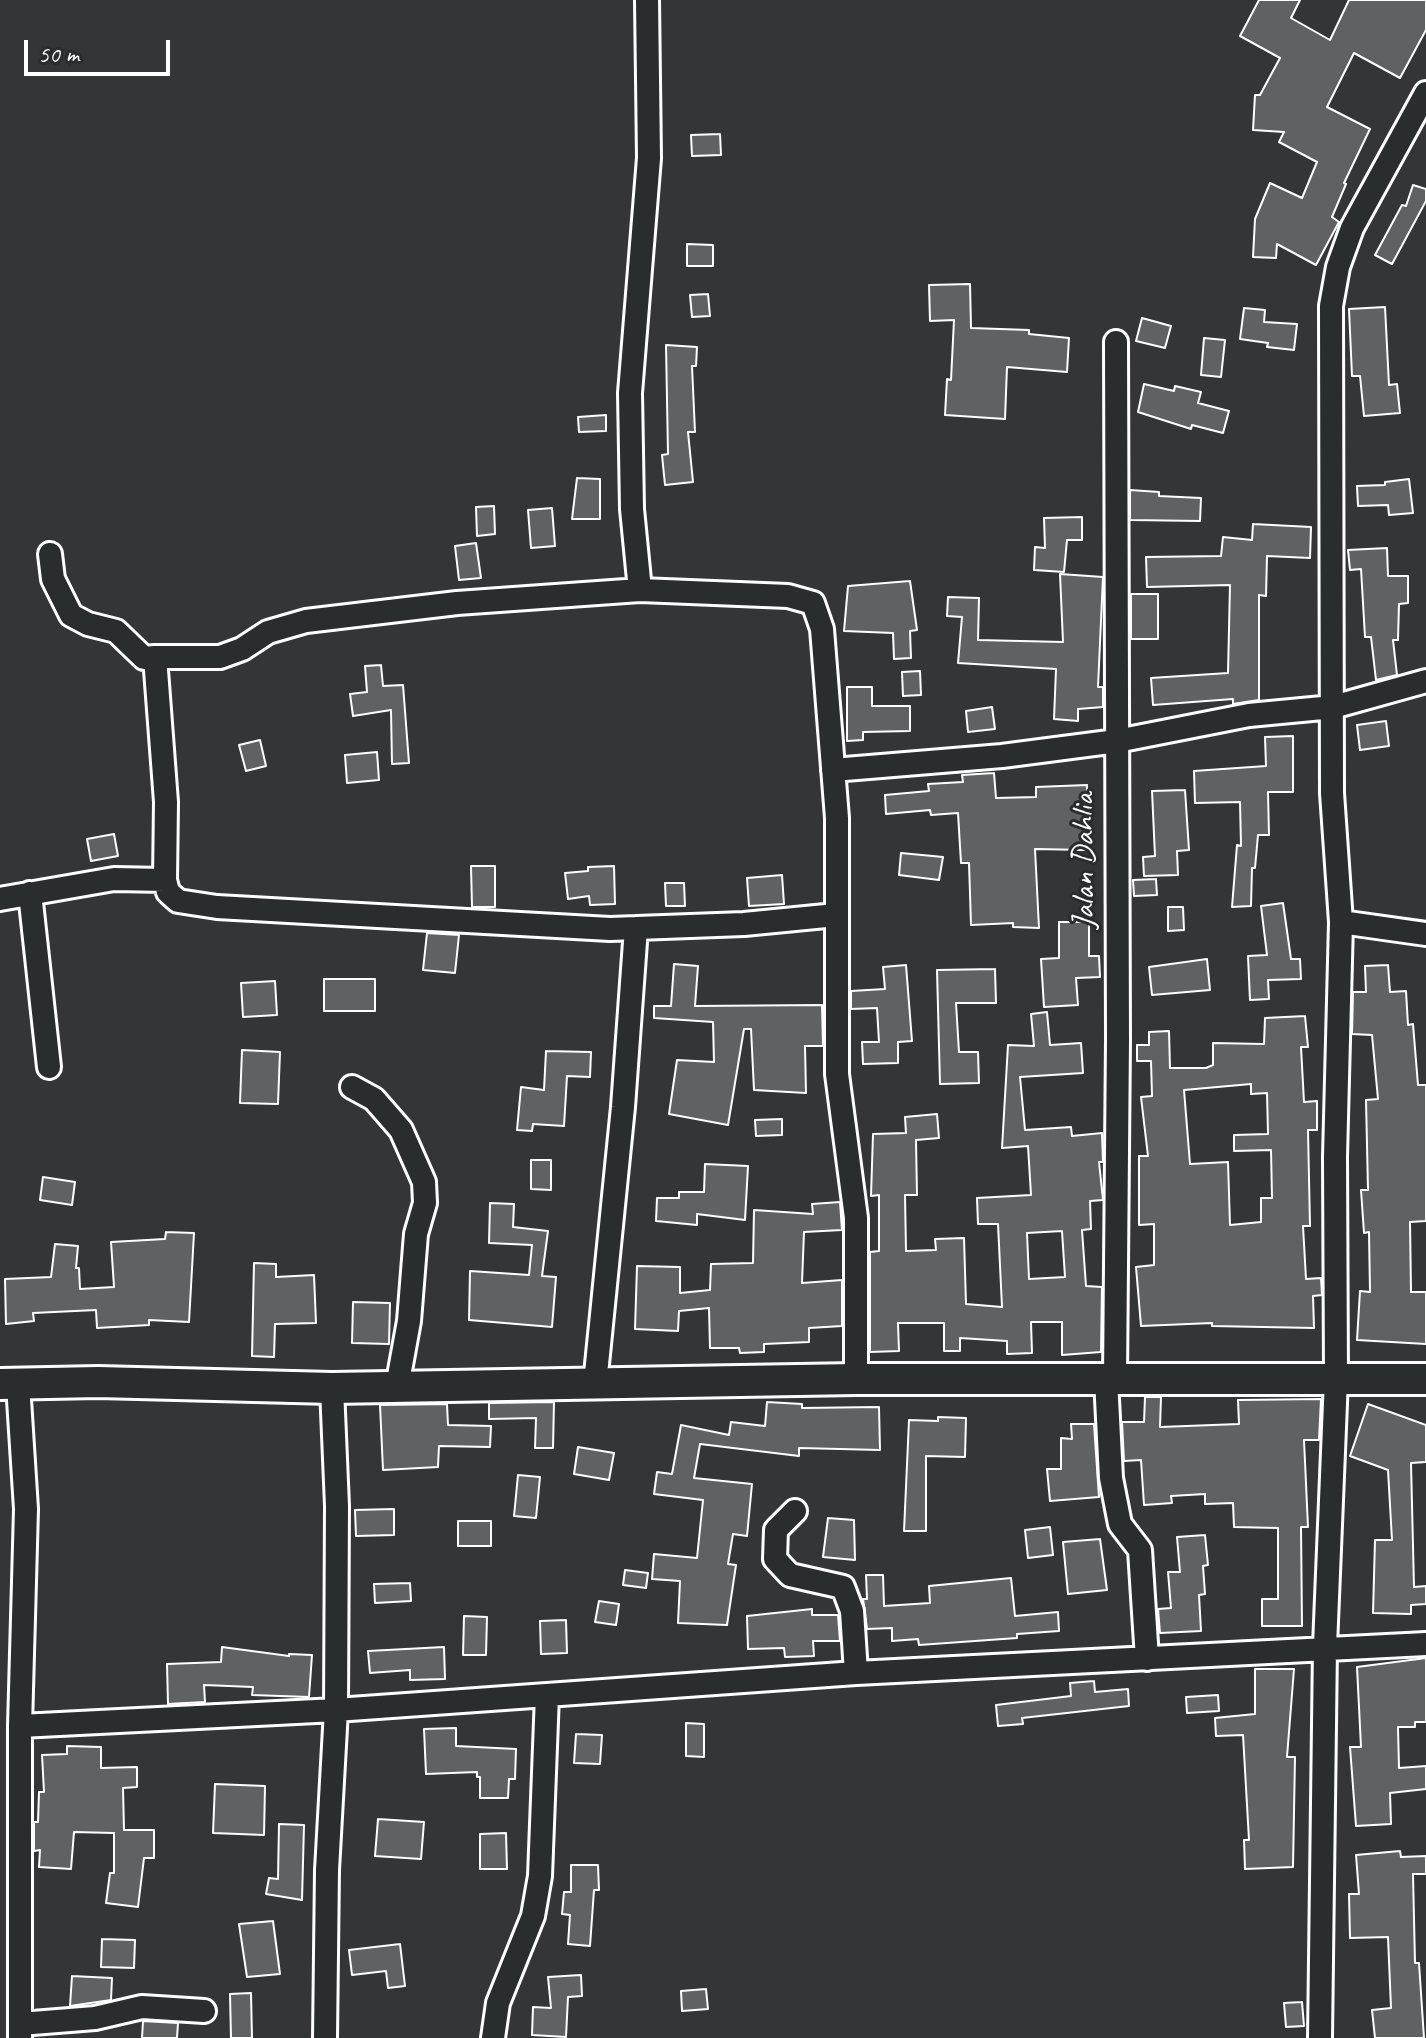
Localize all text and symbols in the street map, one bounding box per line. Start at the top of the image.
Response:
scale bar [28,24,174,74]
text: 50 m [38,39,79,69]
street label: Jalan Dahlia [1066,793,1104,929]

